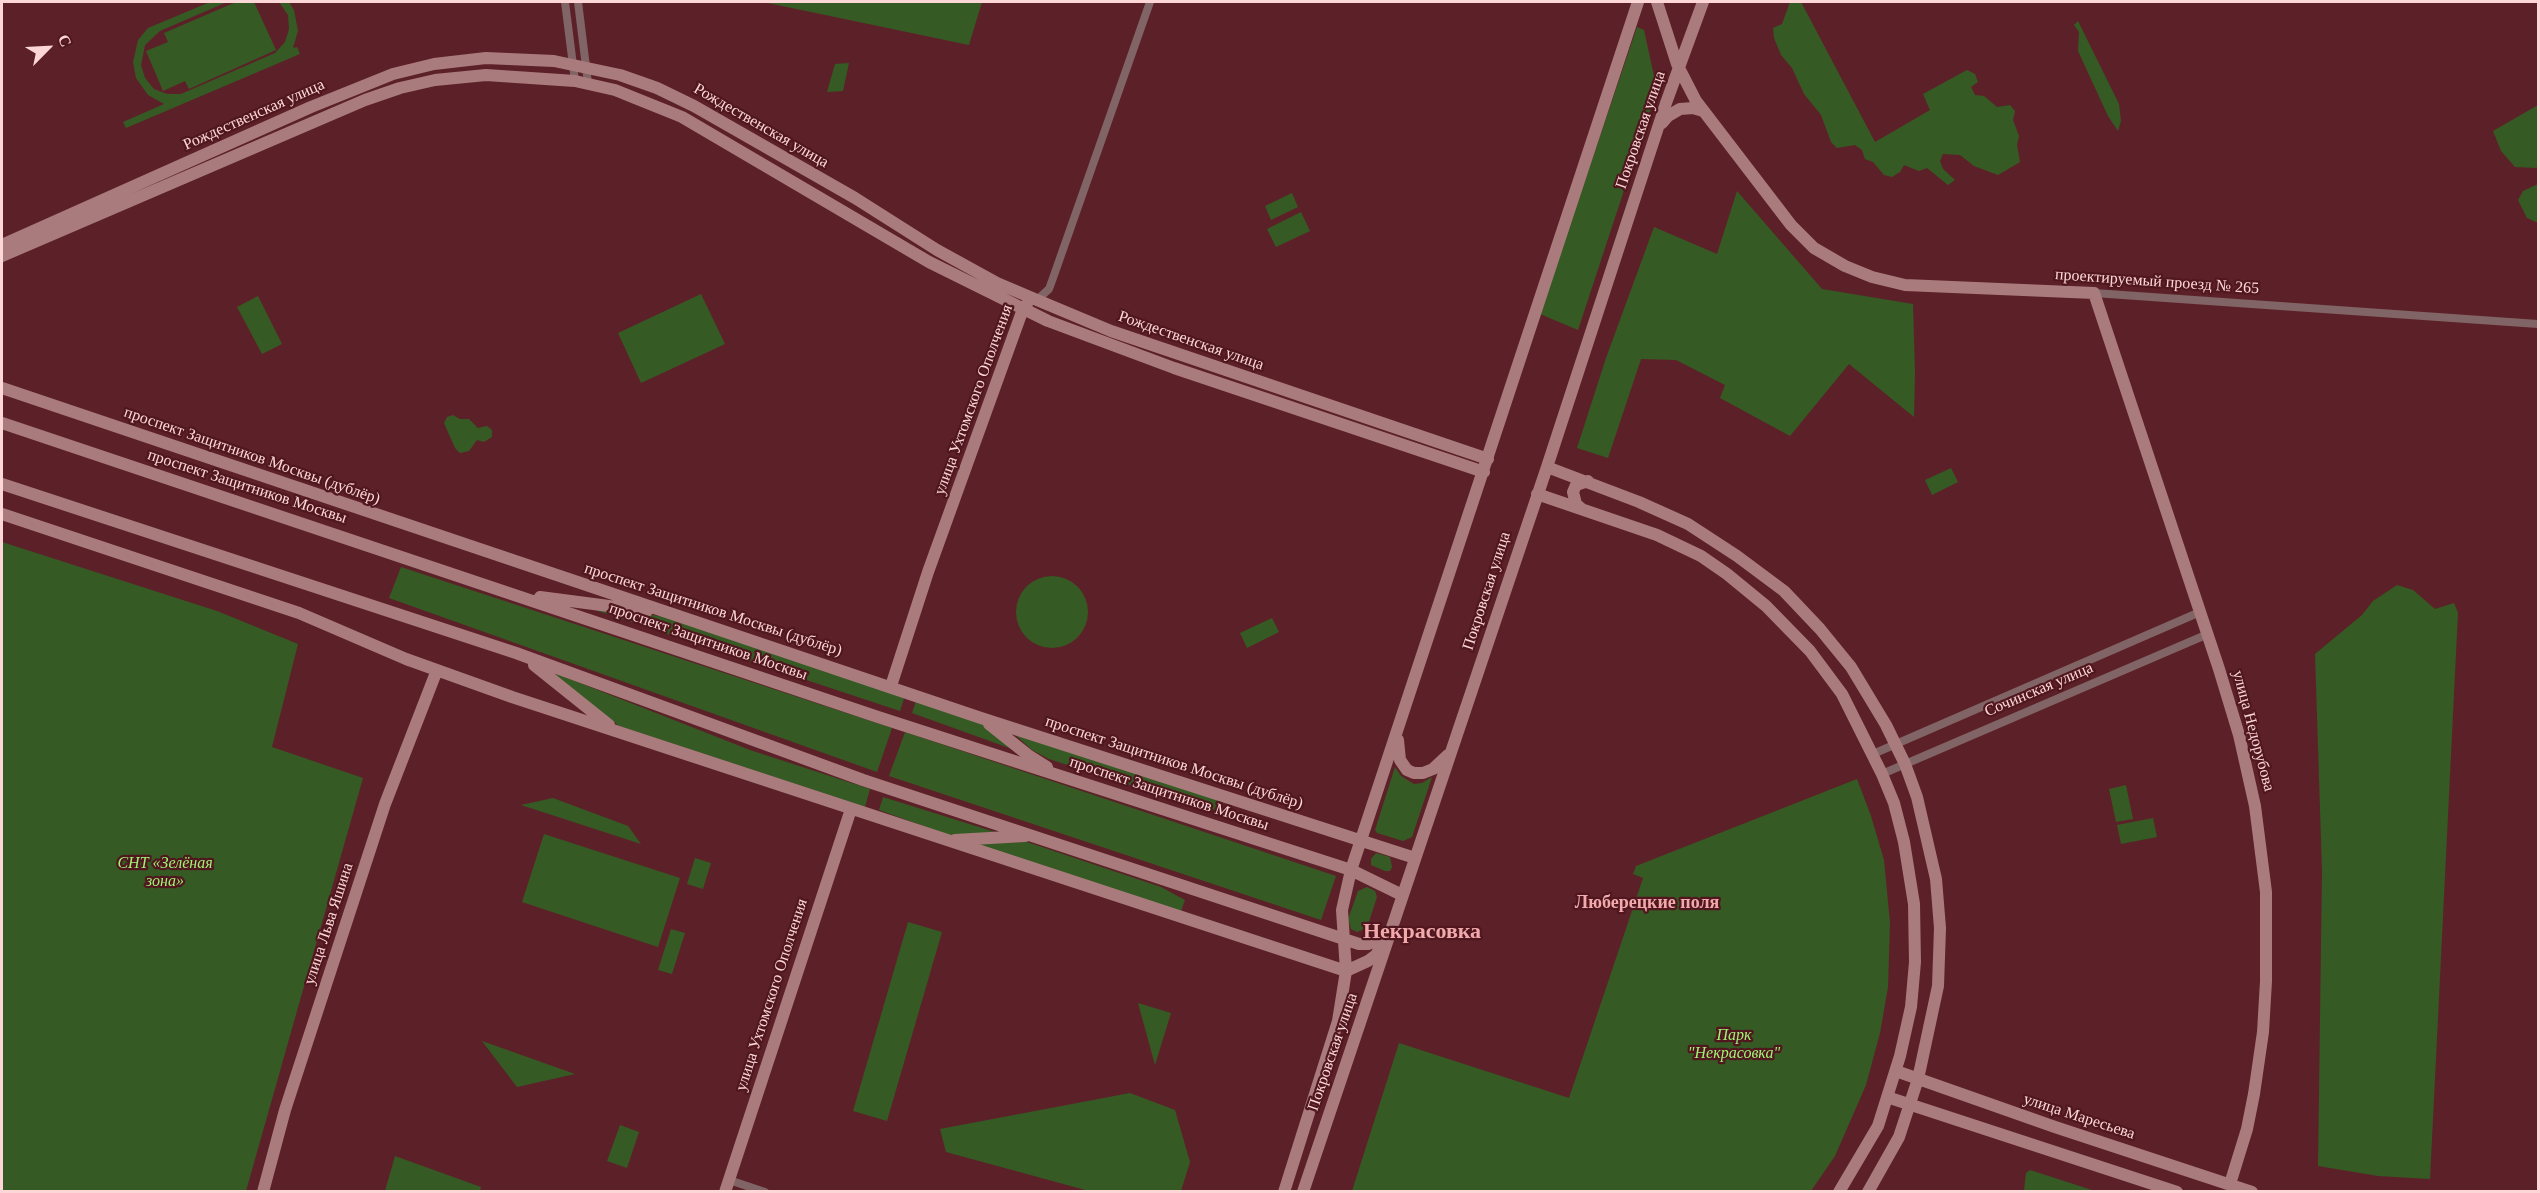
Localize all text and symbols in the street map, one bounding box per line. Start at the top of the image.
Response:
north arrow [18,18,78,78]
text: С [55,32,75,49]
street label: Покровская улица [1612,69,1670,191]
street label: Рождественская улица [180,75,328,155]
street label: Рождественская улица [690,80,832,172]
street label: проектируемый проезд № 265 [2054,265,2260,299]
street label: улица Ухтомского Ополчения [931,302,1017,498]
street label: Рождественская улица [1116,307,1266,375]
street label: проспект Защитников Москвы (дублёр) [121,403,383,509]
street label: проспект Защитников Москвы [145,446,349,528]
street label: Покровская улица [1459,529,1515,653]
street label: проспект Защитников Москвы (дублёр) [582,559,844,661]
street label: проспект Защитников Москвы [606,599,810,685]
street label: Сочинская улица [1982,658,2096,722]
street label: улица Недорубова [2228,669,2278,793]
street label: проспект Защитников Москвы (дублёр) [1043,712,1305,814]
street label: проспект Защитников Москвы [1067,753,1271,835]
park label: СНТ «Зелёная зона» [117,854,213,892]
street label: улица Льва Яшина [300,860,358,988]
district label: Люберецкие поля [1575,892,1719,914]
street label: улица Ухтомского Ополчения [732,896,812,1094]
district label: Некрасовка [1363,919,1481,945]
street label: Покровская улица [1304,991,1362,1113]
park label: Парк "Некрасовка" [1688,1026,1780,1064]
street label: улица Маресьева [2021,1090,2137,1144]

